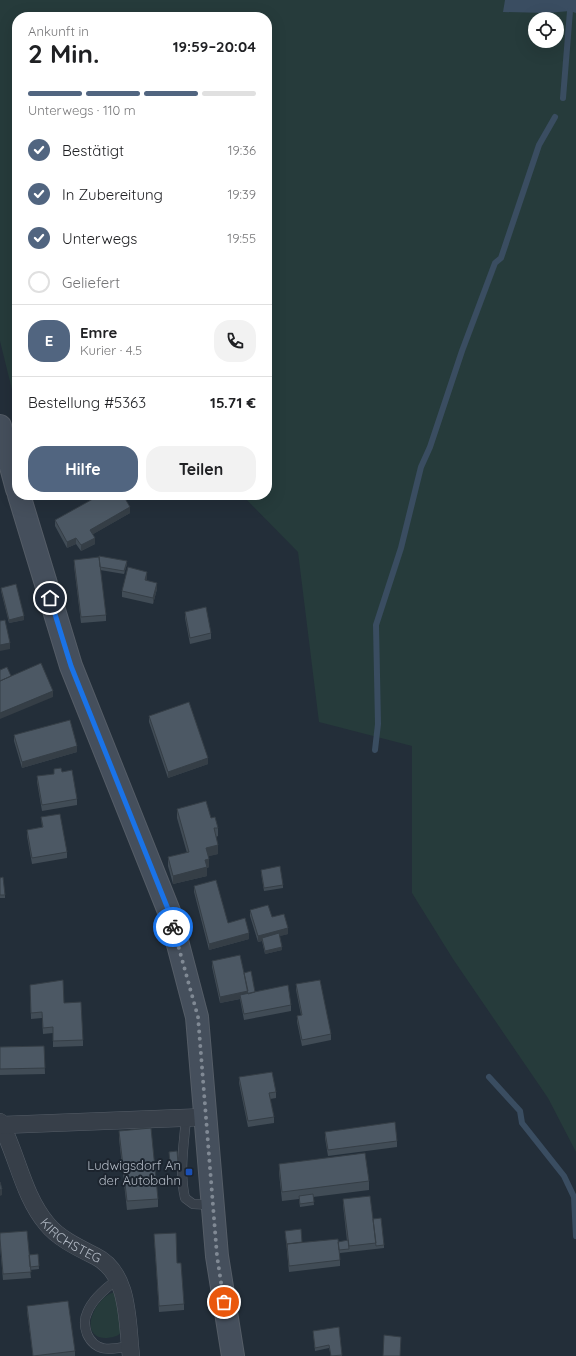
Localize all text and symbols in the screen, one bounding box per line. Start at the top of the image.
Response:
map controls [528,12,564,48]
button: locate [528,12,564,48]
text: Ankunft in [28,23,89,39]
text: 2 Min. [28,37,99,70]
text: 19:59–20:04 [173,37,256,56]
text: Unterwegs · 110 m [28,102,136,118]
icon: check [28,139,50,161]
text: Bestätigt [62,141,124,160]
text: 19:36 [228,142,256,158]
icon: check [28,183,50,205]
text: In Zubereitung [62,185,163,204]
text: 19:39 [227,186,256,202]
icon: check [28,227,50,249]
text: Unterwegs [62,229,137,248]
text: 19:55 [227,230,256,246]
text: Geliefert [62,273,120,292]
button: phone [214,320,256,362]
text: Emre [80,323,117,342]
text: E [45,331,53,350]
text: Kurier · 4.5 [80,342,142,358]
text: Bestellung #5363 [28,393,146,412]
text: 15.71 € [210,393,256,412]
button: Hilfe [28,446,138,492]
button: Teilen [146,446,256,492]
pin [33,581,67,615]
icon: home [39,587,61,609]
courier [153,907,193,947]
icon: bike [162,916,184,938]
place label: Ludwigsdorf An der Autobahn [87,1157,181,1188]
marker: Ludwigsdorf An der Autobahn [184,1167,194,1177]
street label: KIRCHSTEG [37,1214,104,1266]
pin [207,1285,241,1319]
icon: bag [213,1291,235,1313]

